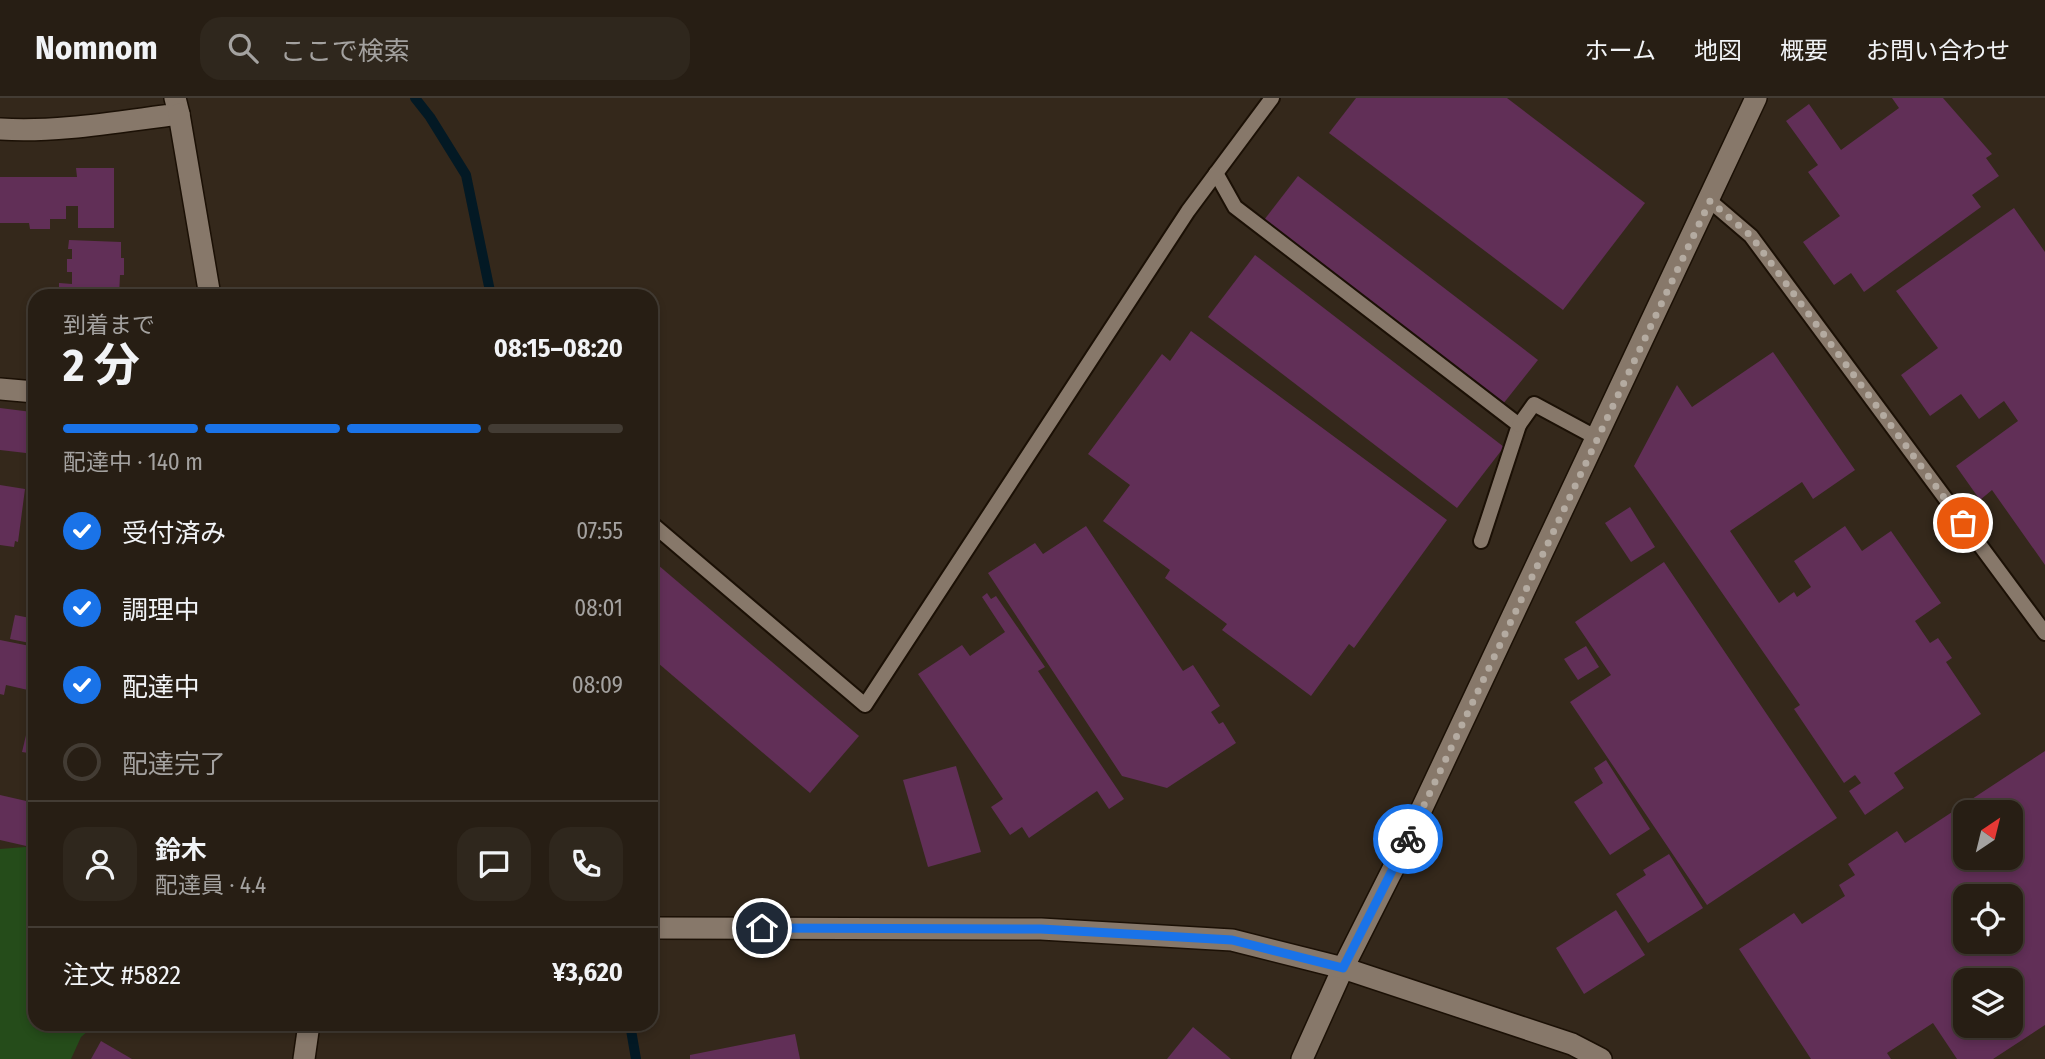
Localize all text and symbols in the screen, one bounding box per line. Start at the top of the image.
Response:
search box [200,17,690,80]
text: Nomnom [35,28,158,68]
icon: search [224,29,262,67]
text: ここで検索 [280,36,410,67]
text: ホーム [1585,37,1656,65]
text: 地図 [1694,37,1742,65]
text: 概要 [1780,37,1828,65]
text: お問い合わせ [1866,37,2010,65]
text: 到着まで [63,311,155,339]
text: 08:15–08:20 [494,333,623,364]
text: 2 分 [63,338,140,393]
text: 配達中 · 140 m [63,448,203,476]
pin [1933,493,1993,553]
icon: bag [1944,504,1982,542]
icon: check [63,512,101,550]
text: 07:55 [576,517,623,545]
text: 受付済み [122,518,226,549]
icon: check [63,589,101,627]
text: 08:01 [574,594,623,622]
text: 調理中 [122,595,200,626]
icon: check [63,666,101,704]
text: 08:09 [572,671,623,699]
text: 配達中 [122,672,200,703]
text: 配達完了 [122,749,226,780]
north arrow [1953,800,2023,870]
map controls [1953,800,2023,1038]
courier [1373,804,1443,874]
icon: bike [1389,820,1427,858]
button: person [63,827,137,901]
button: chat [457,827,531,901]
button: phone [549,827,623,901]
text: 鈴木 [155,835,207,866]
text: 配達員 · 4.4 [155,871,266,899]
button: locate [1953,884,2023,954]
pin [732,898,792,958]
icon: home [743,909,781,947]
text: ¥3,620 [552,957,623,988]
text: 注文 #5822 [63,960,181,991]
button: layers [1953,968,2023,1038]

